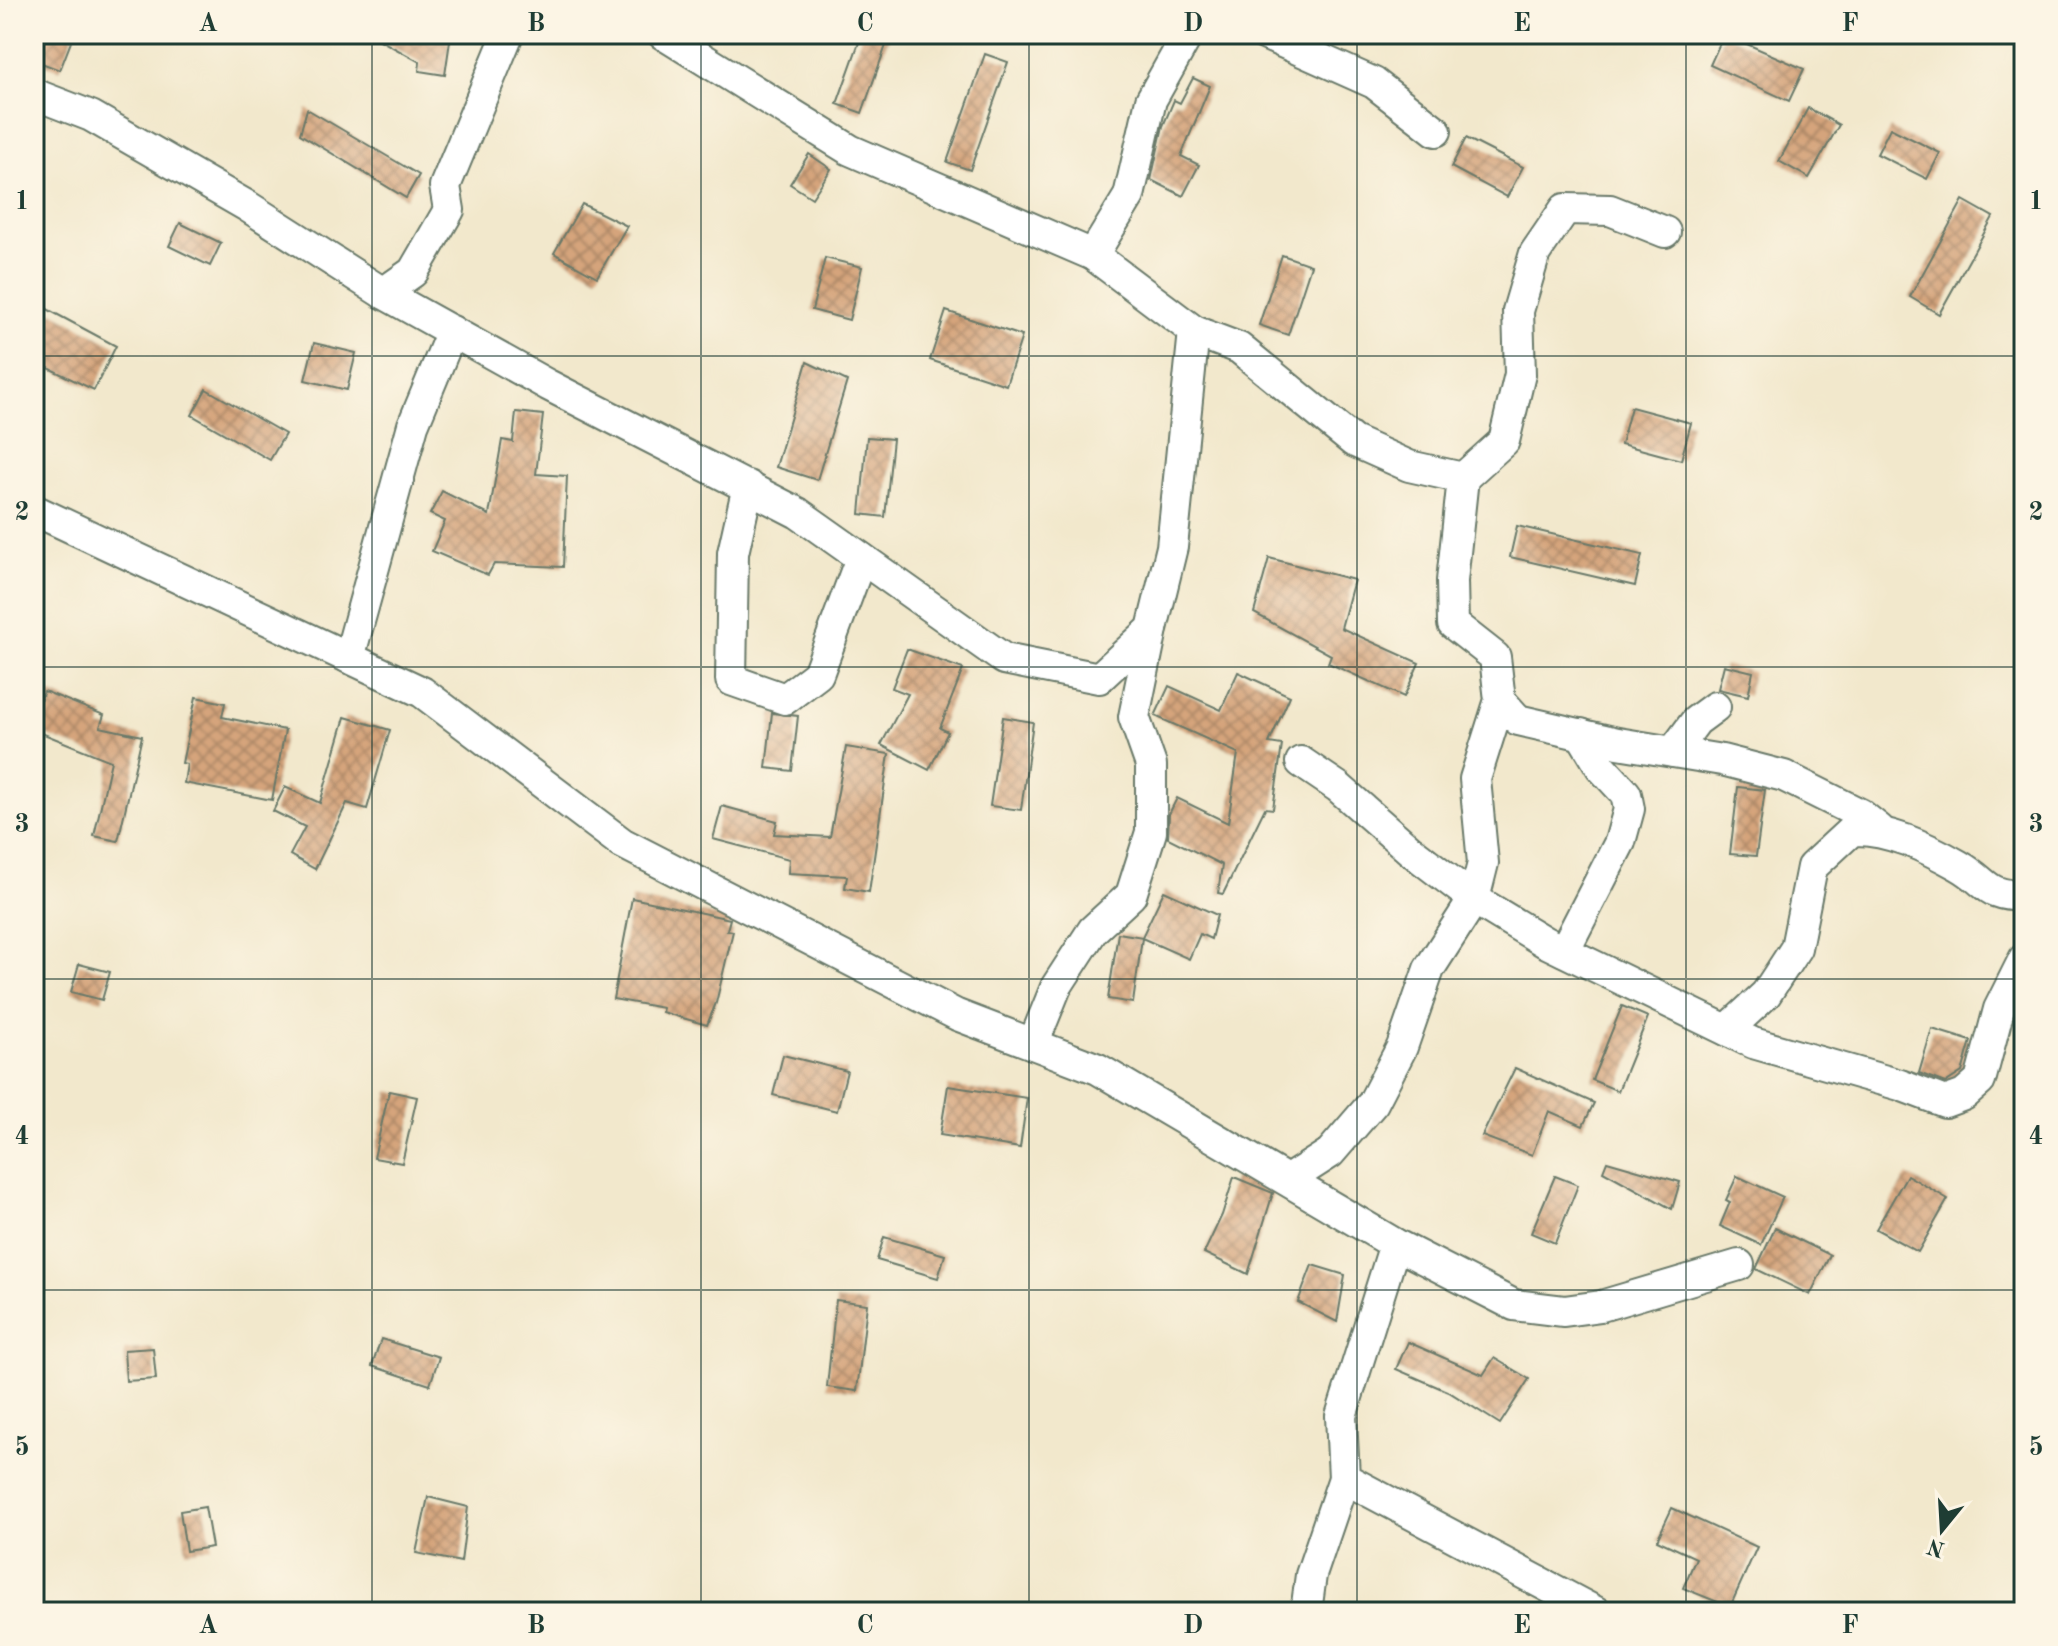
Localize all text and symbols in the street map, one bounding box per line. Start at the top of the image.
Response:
text: A [198,11,218,37]
text: B [527,11,545,37]
text: C [856,11,874,37]
text: D [1183,11,1203,37]
text: E [1513,11,1531,37]
text: F [1841,11,1859,37]
text: 1 [14,189,30,215]
text: 1 [2028,189,2044,215]
text: 2 [14,500,30,526]
text: 2 [2028,500,2044,526]
text: 3 [14,812,30,838]
text: 3 [2028,812,2044,838]
text: 4 [14,1124,30,1150]
text: 4 [2028,1124,2044,1150]
text: 5 [14,1435,30,1461]
text: 5 [2028,1435,2044,1461]
north arrow [1902,1490,1982,1570]
text: N [1925,1534,1948,1560]
text: A [198,1613,218,1639]
text: B [527,1613,545,1639]
text: C [856,1613,874,1639]
text: D [1183,1613,1203,1639]
text: E [1513,1613,1531,1639]
text: F [1841,1613,1859,1639]

